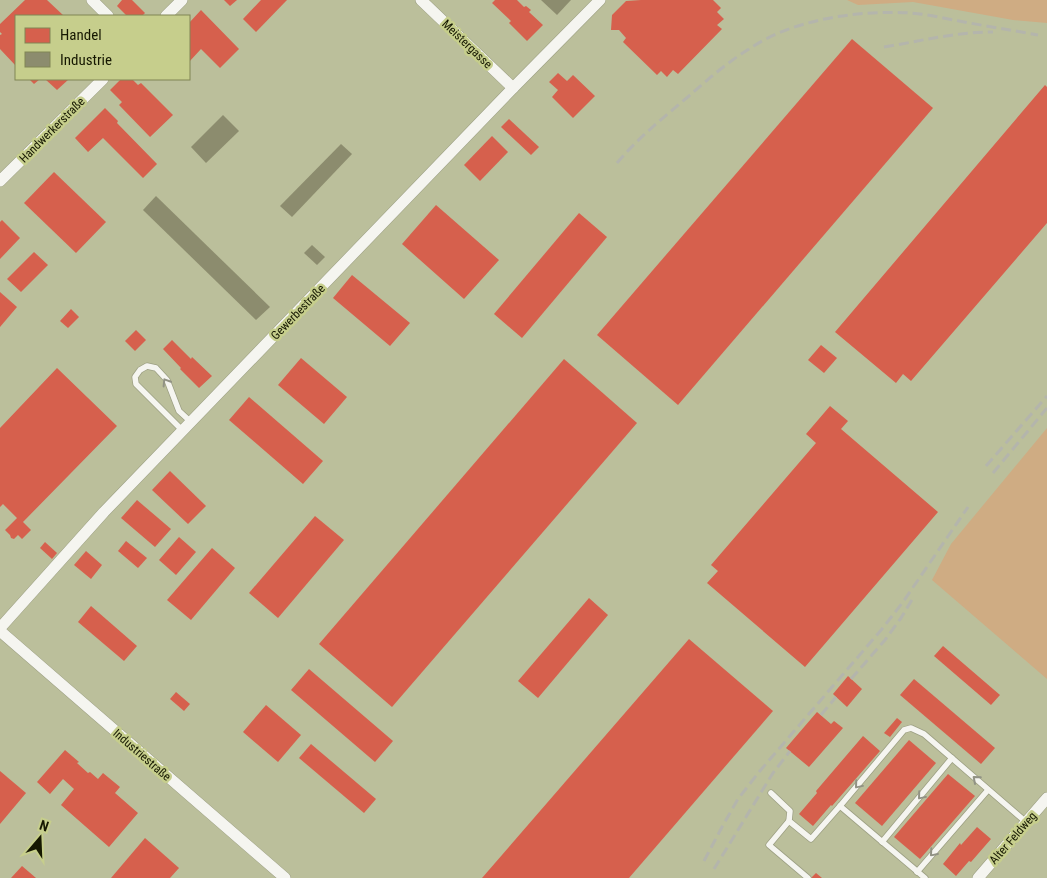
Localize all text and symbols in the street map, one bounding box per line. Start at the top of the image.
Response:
legend [15,15,190,80]
street label: Meistergasse [439,17,495,71]
text: Handel [60,26,102,44]
text: Industrie [60,51,112,69]
street label: Handwerkerstraße [16,94,88,166]
street label: Gewerbestraße [268,281,328,343]
one-way arrow [163,378,172,388]
street label: Industriestraße [110,726,174,784]
one-way arrow [973,777,982,785]
one-way arrow [855,779,863,788]
one-way arrow [917,790,926,799]
street label: Alter Feldweg [987,809,1040,867]
north arrow [15,813,65,863]
text: N [38,817,51,835]
one-way arrow [930,848,939,857]

